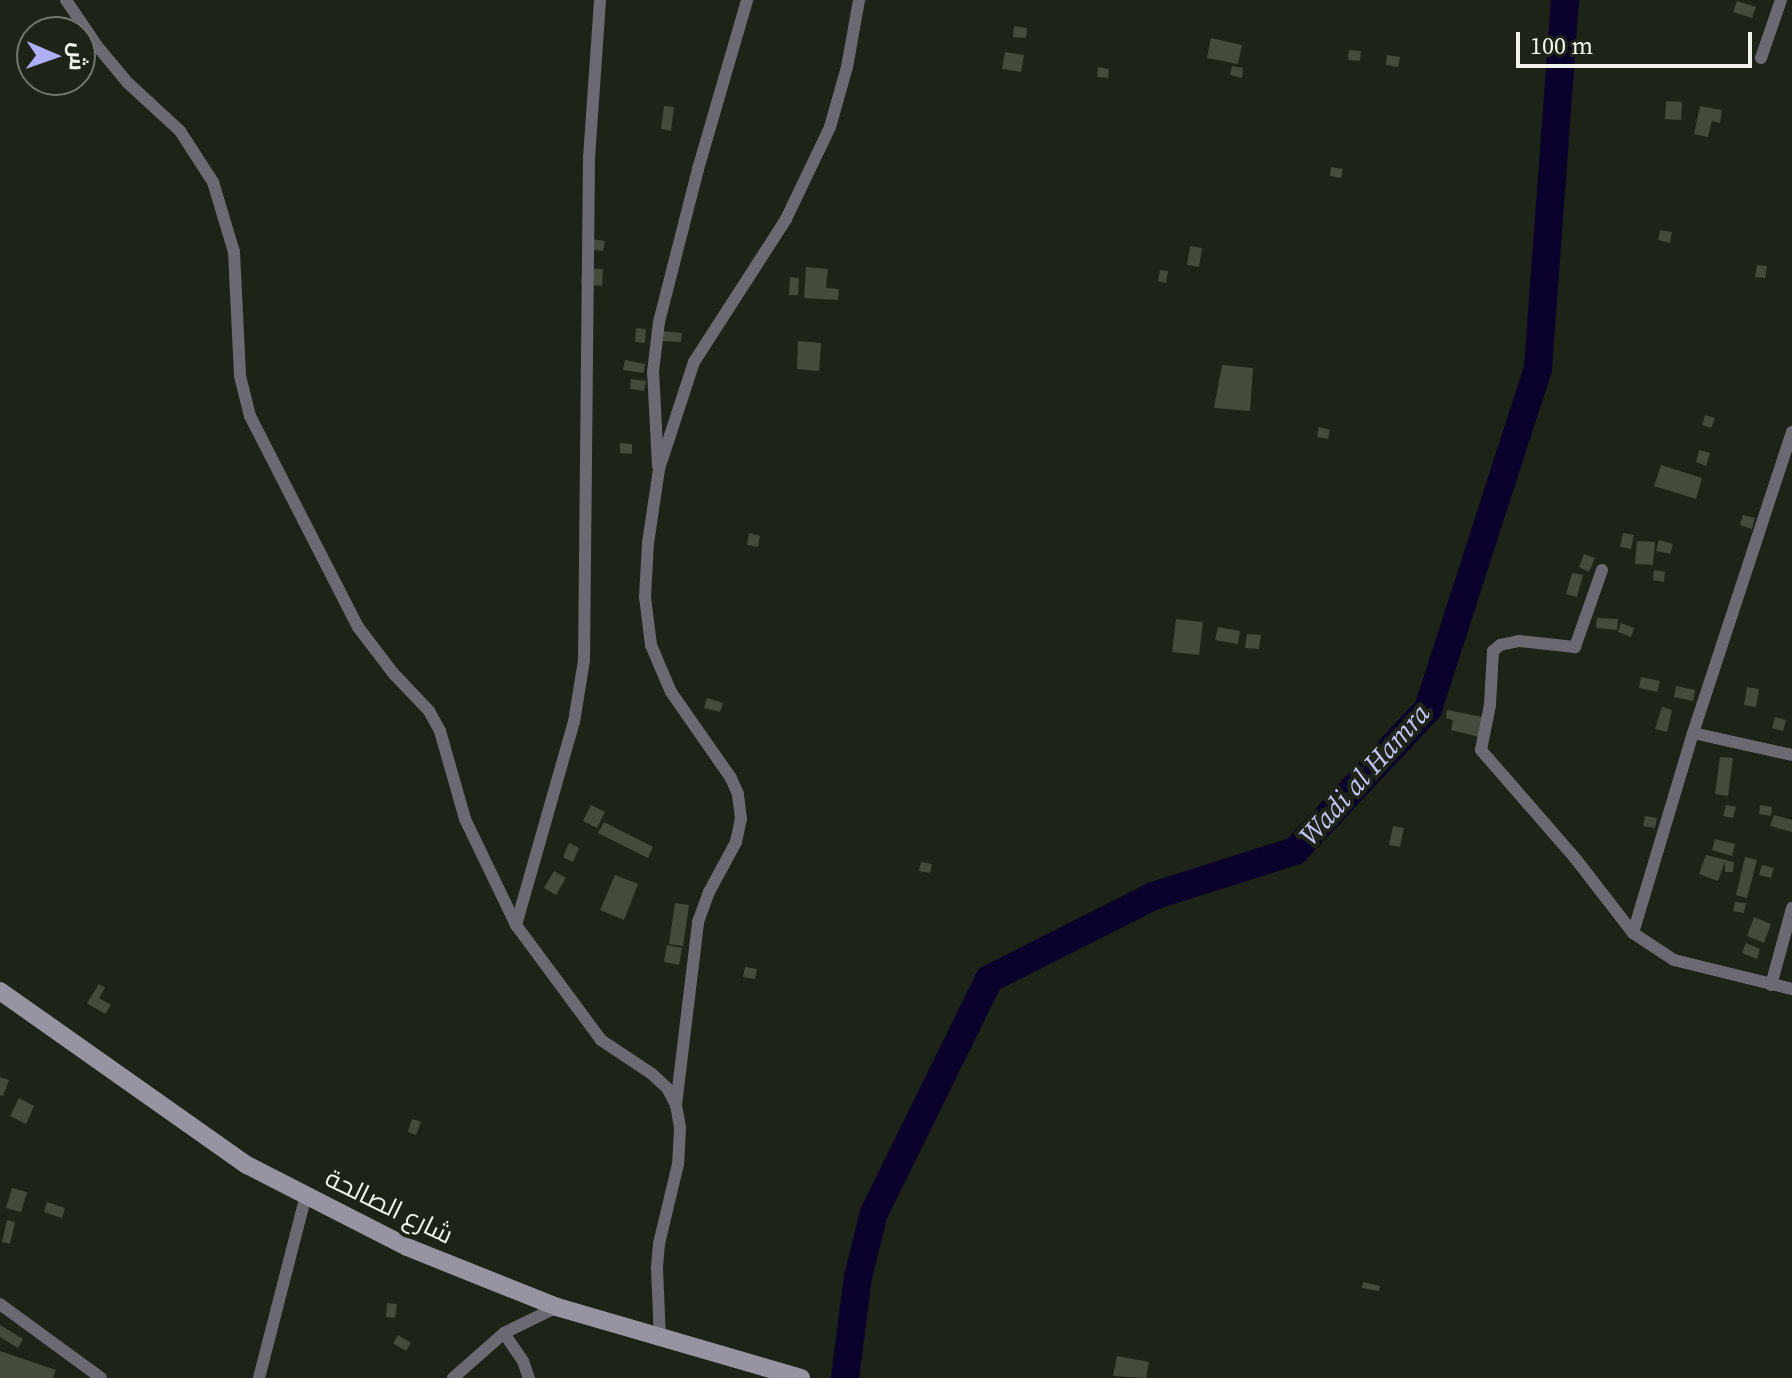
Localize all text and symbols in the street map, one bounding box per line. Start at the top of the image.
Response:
north arrow [16,16,96,96]
scale bar [1520,16,1756,66]
text: 100 m [1530,29,1593,62]
text: ش [63,42,93,71]
water label: Wadi al Hamra [1292,696,1436,852]
street label: شارع الصالحة [320,1163,458,1251]

